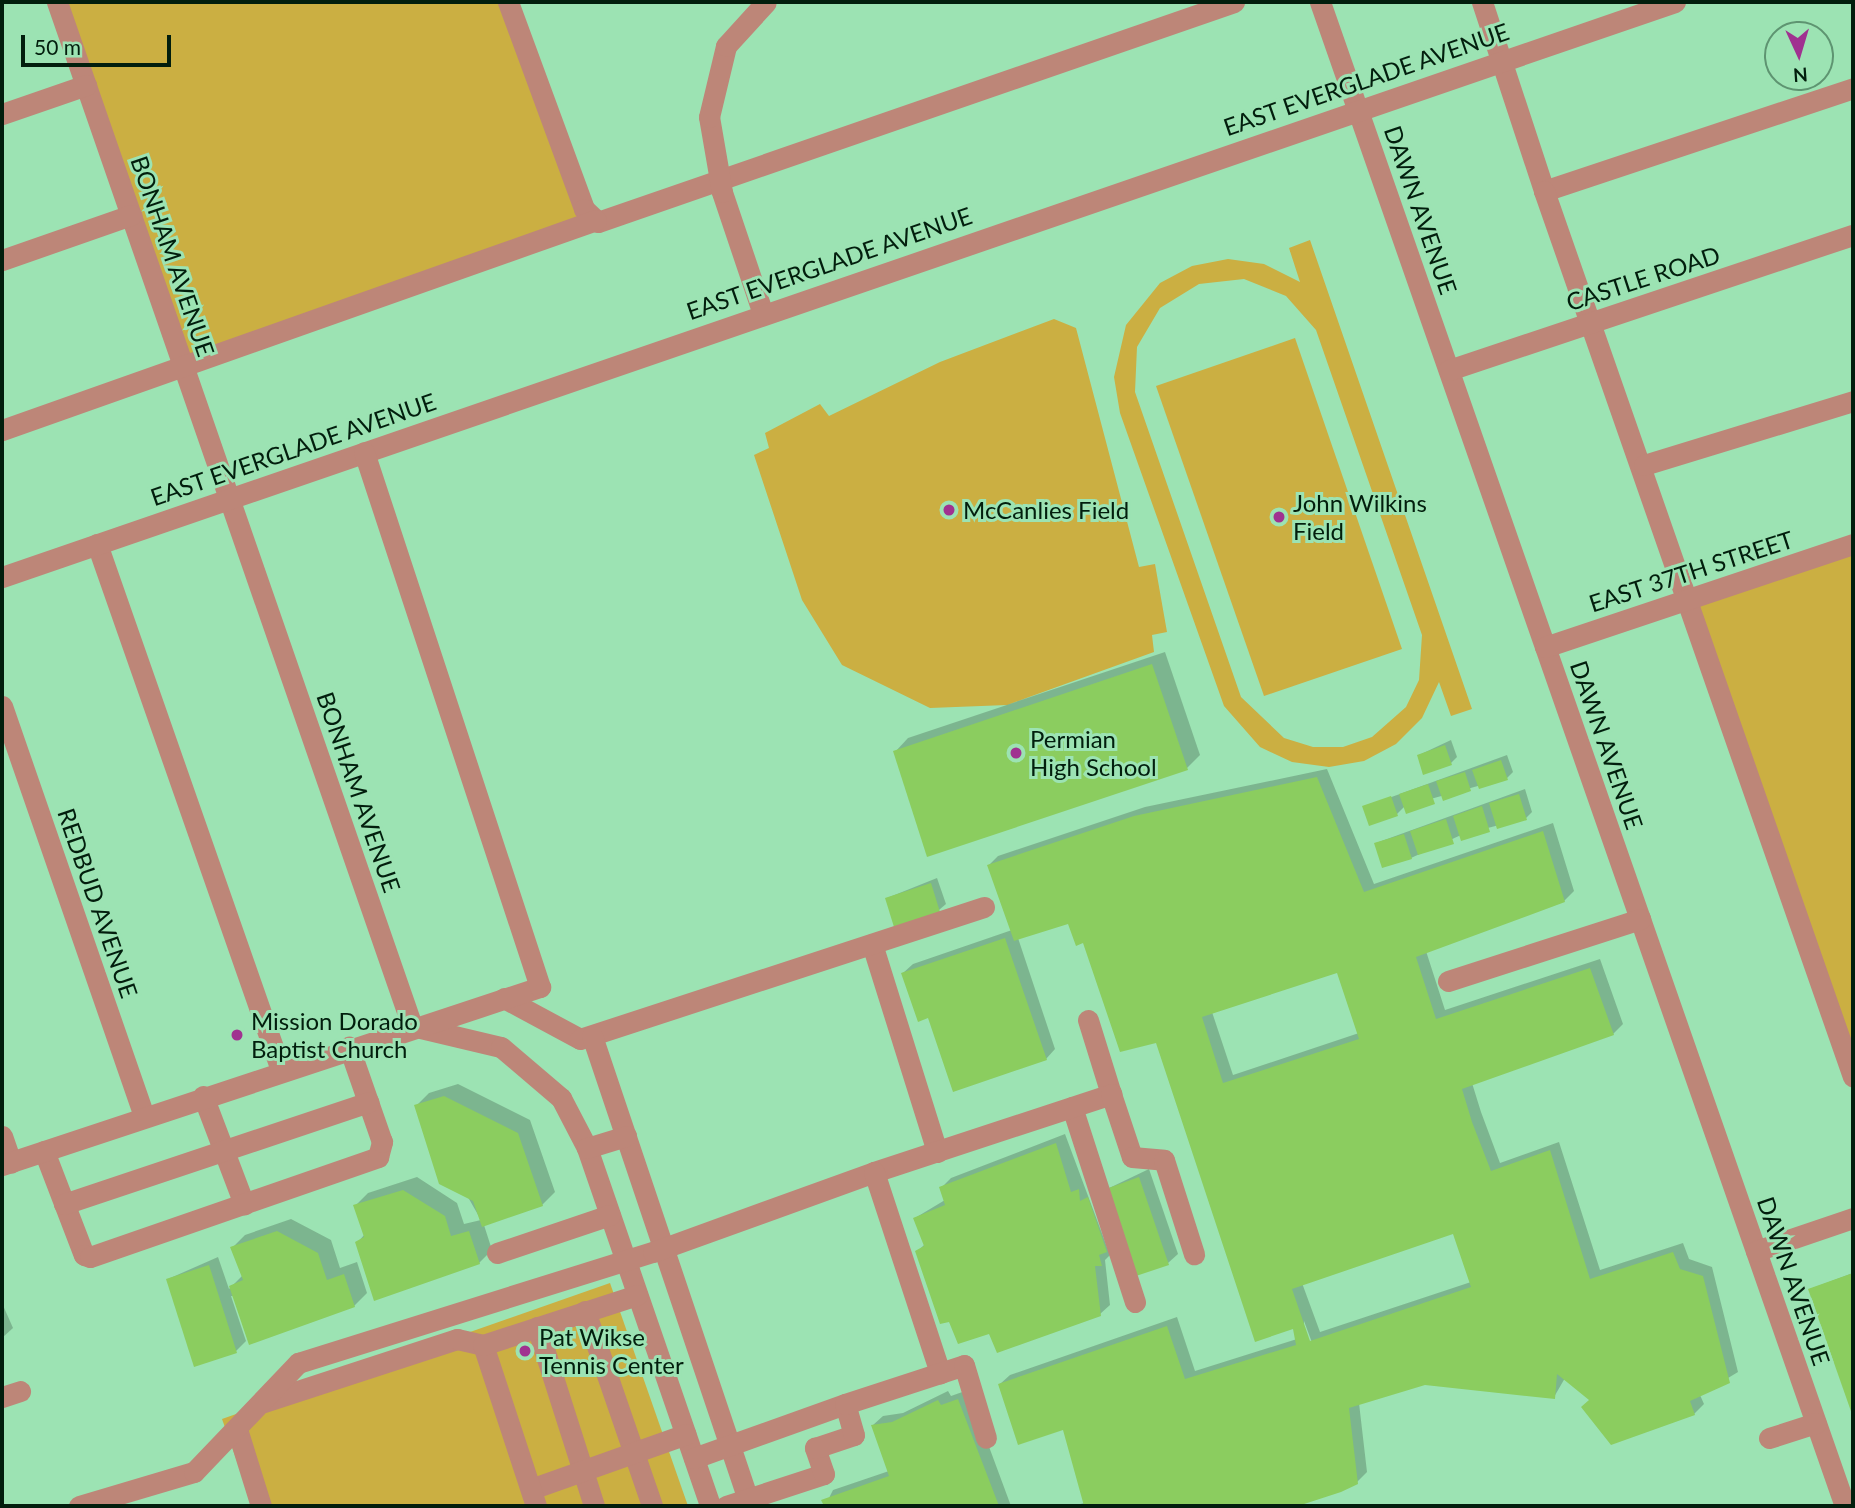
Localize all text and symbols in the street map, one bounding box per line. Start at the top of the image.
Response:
street label: EAST EVERGLADE AVENUE [1219,16,1513,142]
scale bar [24,21,175,65]
north arrow [1764,21,1834,91]
text: 50 m [34,34,81,59]
text: N [1792,63,1808,87]
street label: DAWN AVENUE [1379,122,1463,298]
street label: BONHAM AVENUE [125,152,221,360]
street label: EAST EVERGLADE AVENUE [682,200,976,326]
street label: CASTLE ROAD [1563,240,1723,316]
street label: EAST EVERGLADE AVENUE [146,386,440,512]
place label: John Wilkins Field [1293,489,1427,545]
place label: McCanlies Field [963,496,1129,524]
marker: McCanlies Field [941,502,957,518]
marker: John Wilkins Field [1271,509,1287,525]
street label: EAST 37TH STREET [1585,524,1797,618]
street label: DAWN AVENUE [1565,657,1649,833]
street label: BONHAM AVENUE [311,688,407,896]
place label: Permian High School [1030,725,1157,781]
marker: Permian High School [1008,745,1024,761]
street label: REDBUD AVENUE [52,804,144,1002]
place label: Mission Dorado Baptist Church [251,1007,418,1063]
marker: Mission Dorado Baptist Church [229,1027,245,1043]
street label: DAWN AVENUE [1752,1193,1836,1369]
place label: Pat Wikse Tennis Center [539,1323,684,1379]
marker: Pat Wikse Tennis Center [517,1343,533,1359]

